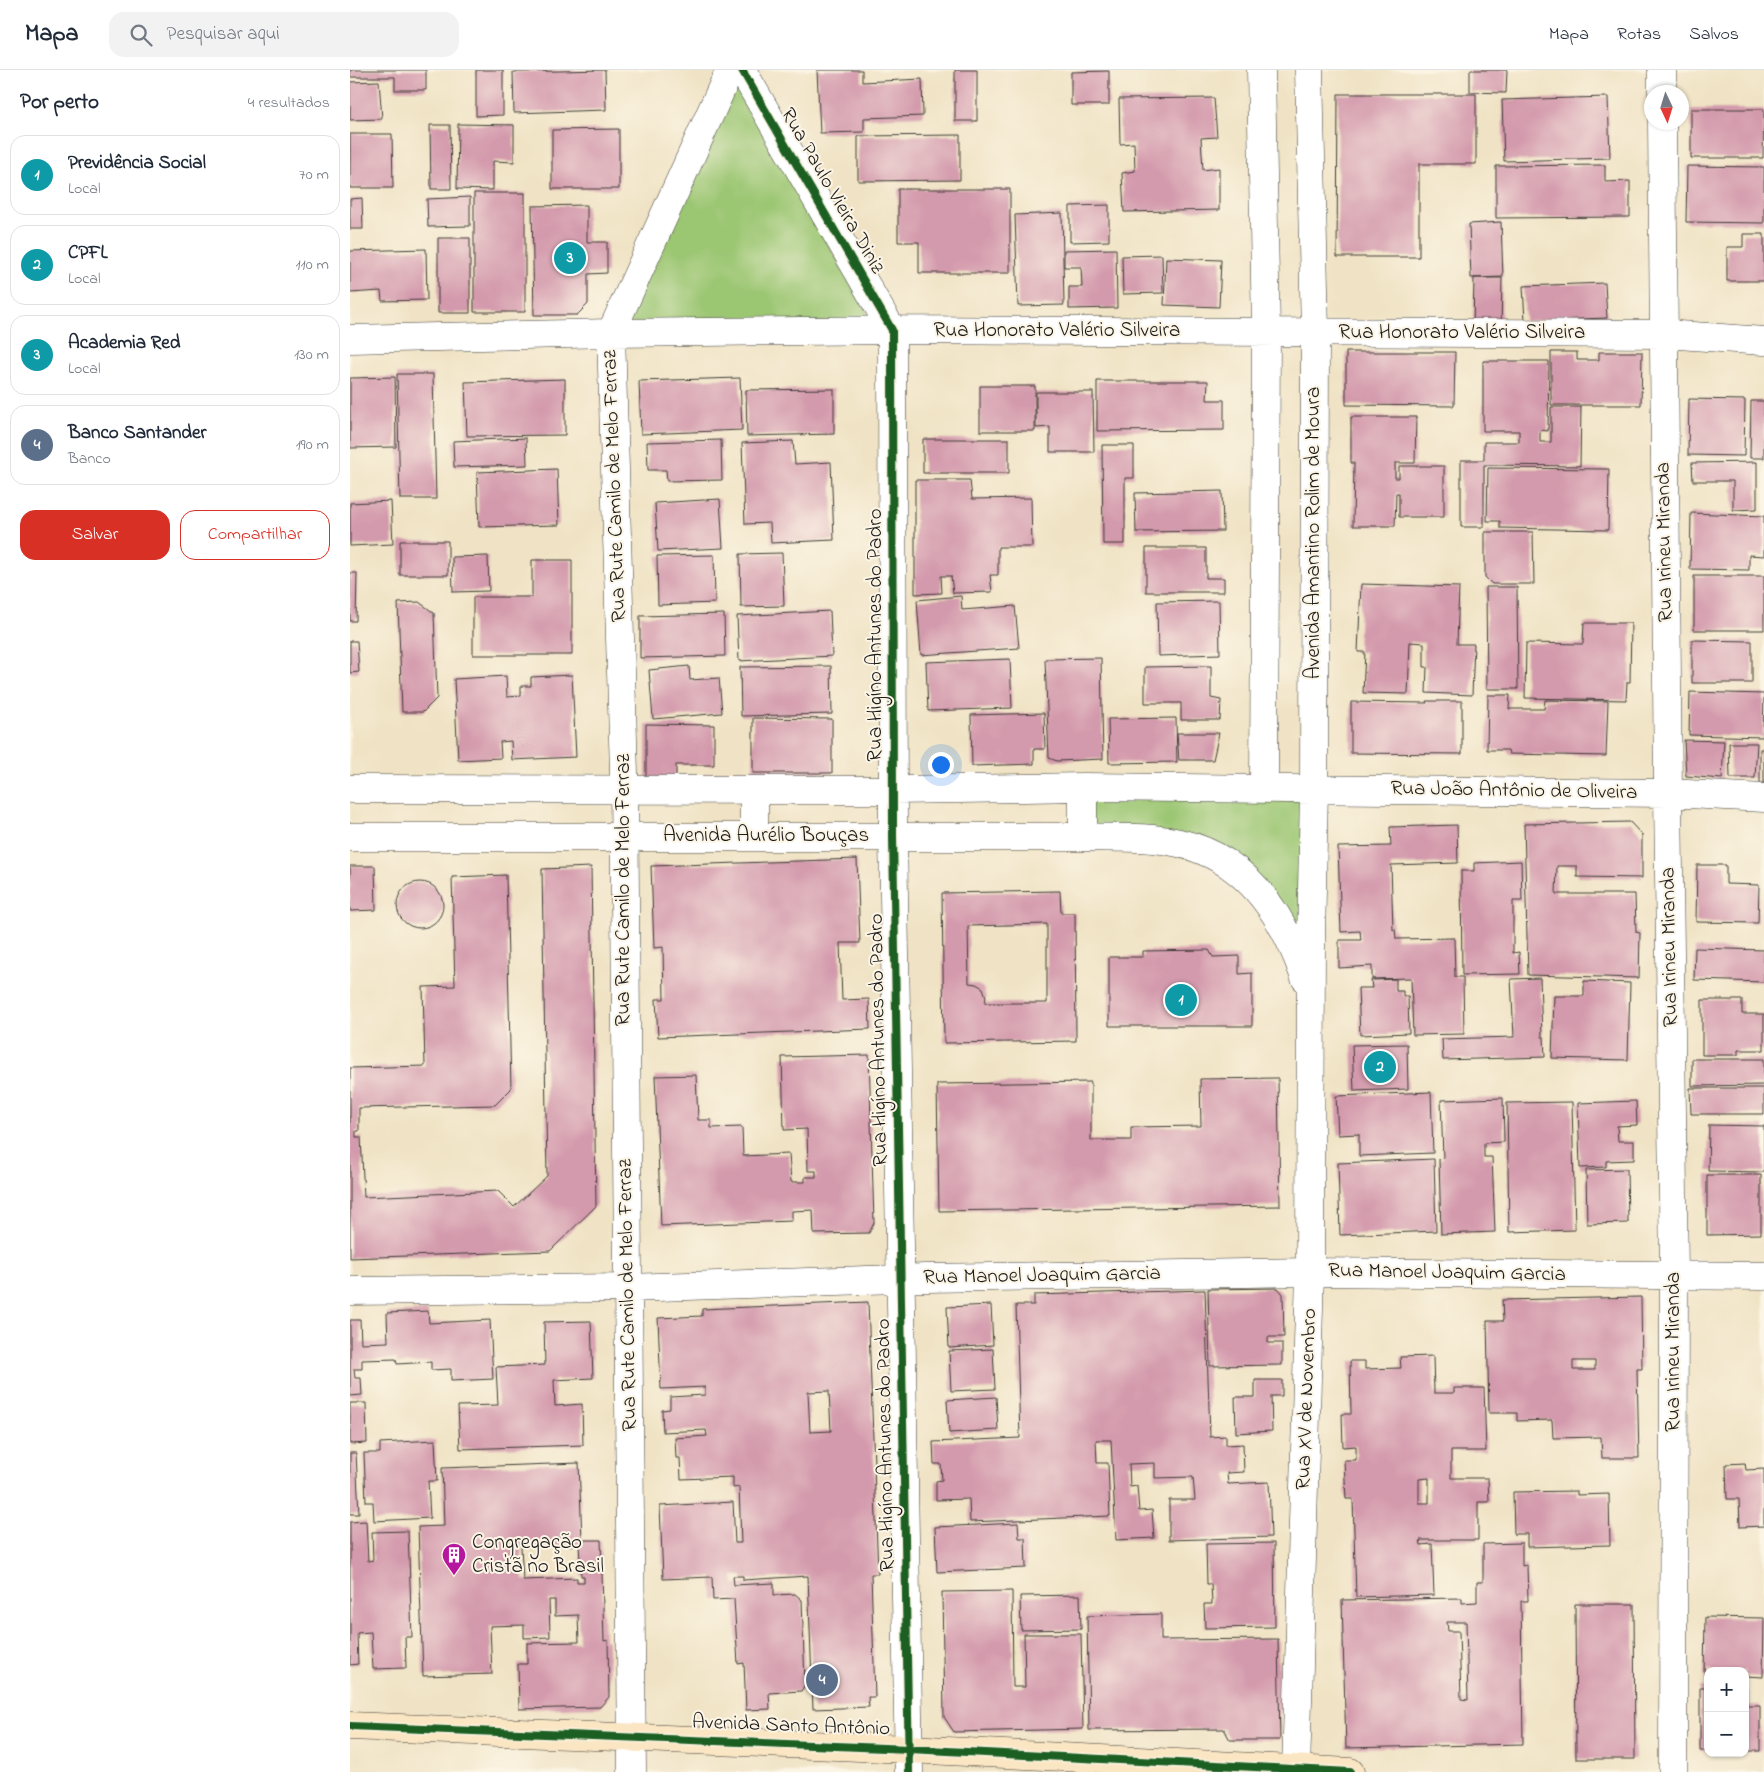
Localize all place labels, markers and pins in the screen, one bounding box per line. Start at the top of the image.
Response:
pin: 3 [554,239,586,277]
pin: 1 [1165,981,1197,1019]
pin: 2 [1364,1048,1396,1086]
place label: Congregação Cristã no Brasil [472,1528,604,1582]
building icon: Congregação Cristã no Brasil [441,1542,467,1576]
pin: 4 [806,1661,838,1699]

